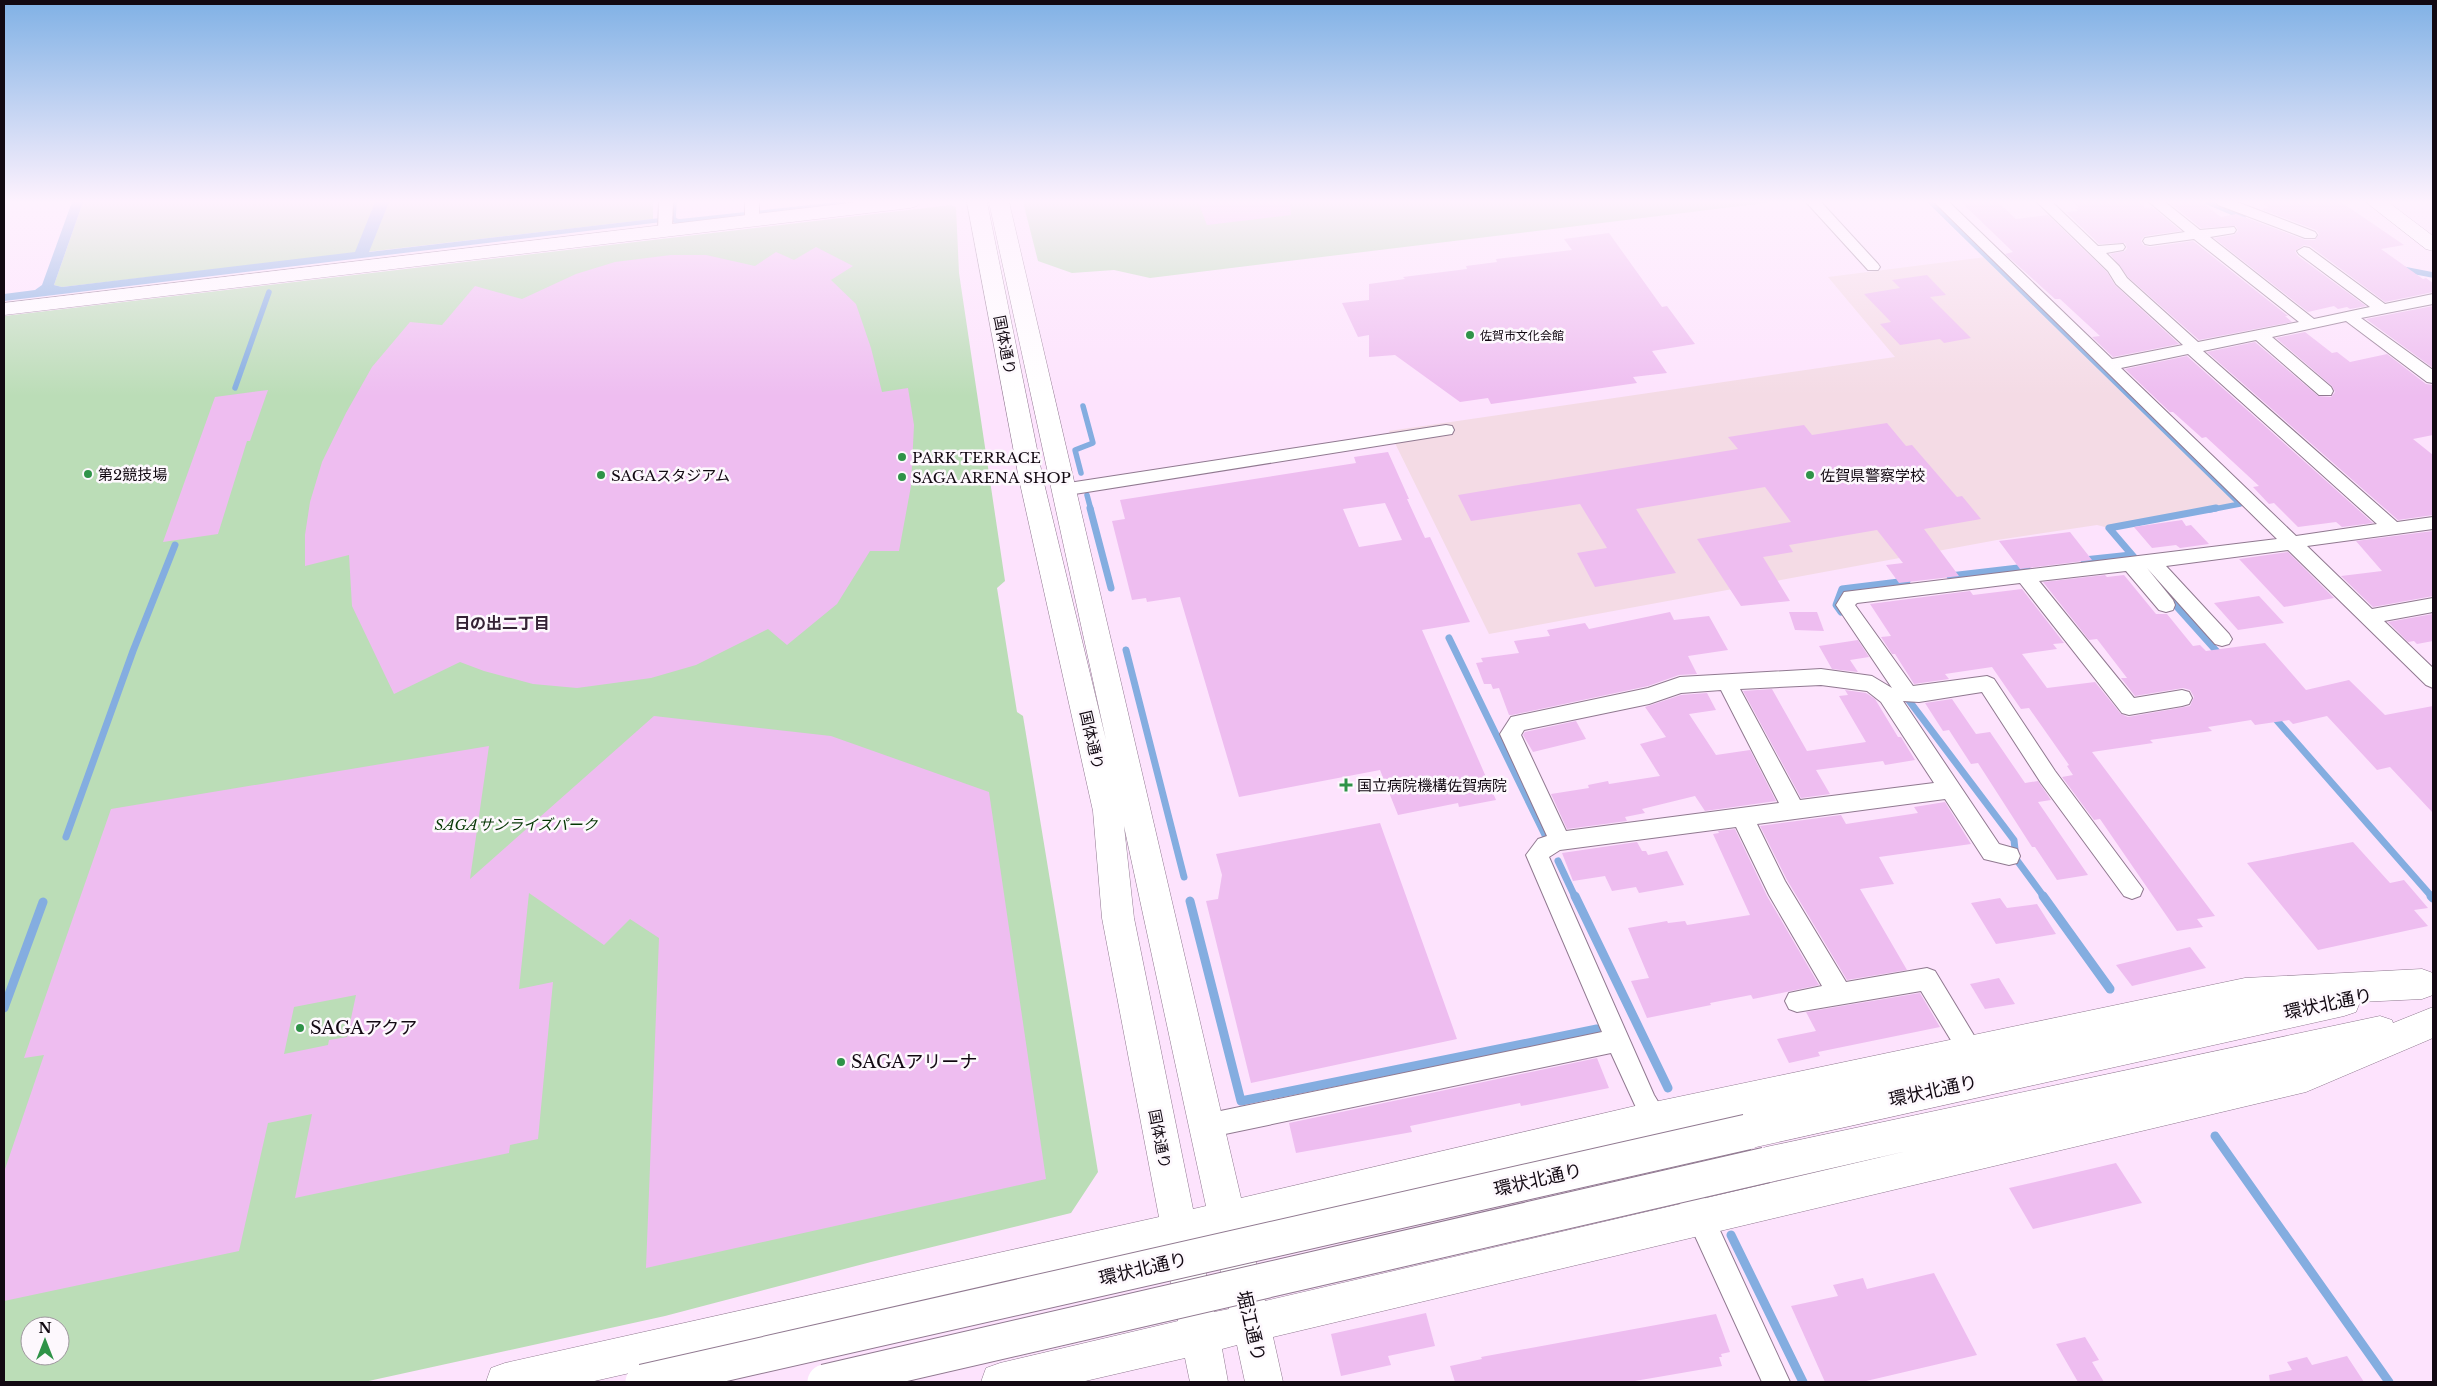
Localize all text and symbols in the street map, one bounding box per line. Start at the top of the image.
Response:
street label: 国体通り [990,314,1020,376]
place label: 佐賀市文化会館 [1480,328,1564,343]
marker: 佐賀市文化会館 [1464,329,1476,341]
place label: PARK TERRACE [912,448,1041,467]
marker: PARK TERRACE [896,451,908,463]
place label: 第2競技場 [98,465,167,484]
place label: SAGAスタジアム [611,466,730,485]
place label: 佐賀県警察学校 [1820,466,1925,485]
marker: 第2競技場 [82,468,94,480]
place label: SAGA ARENA SHOP [912,468,1071,487]
marker: SAGAスタジアム [595,469,607,481]
marker: 佐賀県警察学校 [1804,469,1816,481]
marker: SAGA ARENA SHOP [896,471,908,483]
district label: 日の出二丁目 [454,613,550,633]
street label: 国体通り [1076,709,1108,771]
place label: 国立病院機構佐賀病院 [1357,776,1507,795]
marker: 国立病院機構佐賀病院 [1339,778,1353,792]
park label: SAGAサンライズパーク [434,815,599,834]
street label: 環状北通り [2282,984,2374,1024]
place label: SAGAアクア [310,1017,417,1039]
marker: SAGAアクア [294,1022,306,1034]
place label: SAGAアリーナ [851,1051,977,1073]
marker: SAGAアリーナ [835,1056,847,1068]
street label: 環状北通り [1887,1071,1979,1111]
street label: 国体通り [1145,1108,1175,1170]
street label: 環状北通り [1492,1159,1584,1201]
street label: 環状北通り [1097,1248,1189,1290]
street label: 堀江通り [1232,1288,1270,1364]
north arrow [20,1316,70,1366]
text: N [38,1319,52,1337]

